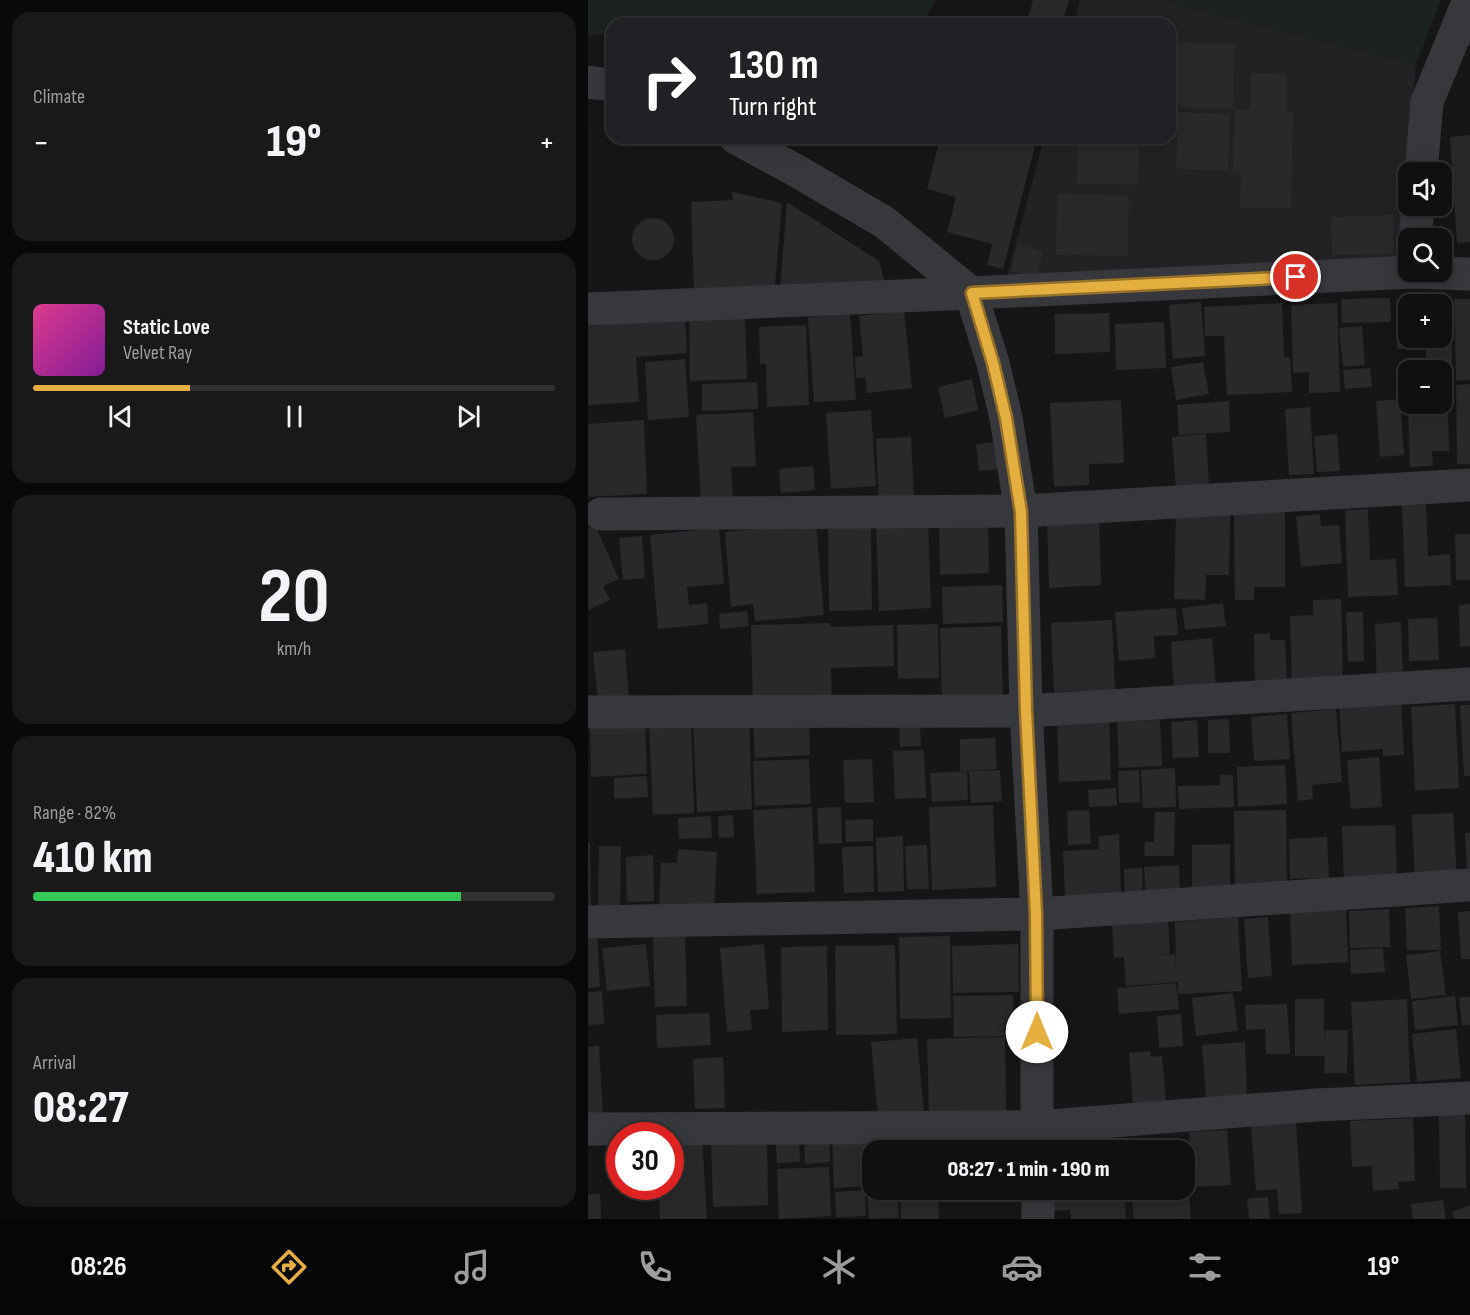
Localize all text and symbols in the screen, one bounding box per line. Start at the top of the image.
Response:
text: 130 m [729,40,819,91]
icon: right [630,42,708,120]
text: Climate [33,85,85,109]
text: Turn right [729,91,816,123]
text: 19° [267,115,321,170]
text: − [33,123,49,163]
text: + [539,123,555,163]
map controls [1398,162,1452,414]
button: sound [1398,162,1452,216]
button: search [1398,228,1452,282]
pin [1270,251,1321,302]
icon: arrive [1279,260,1312,293]
button: + [1398,294,1452,348]
text: Static Love [123,314,210,341]
text: Velvet Ray [123,341,192,365]
button: − [1398,360,1452,414]
icon: previous [104,400,137,433]
icon: pause [278,400,311,433]
icon: next [452,400,485,433]
text: 20 [258,551,330,644]
text: km/h [277,637,311,661]
text: Range · 82% [33,801,116,825]
text: 410 km [33,831,153,886]
position arrow [1005,1000,1069,1064]
text: Arrival [33,1051,76,1075]
text: 08:27 [33,1081,128,1136]
speed limit sign: 30 [606,1122,684,1200]
text: 08:27 · 1 min · 190 m [948,1156,1109,1183]
icon: directions [268,1246,310,1288]
icon: music [451,1246,493,1288]
icon: phone [634,1246,676,1288]
icon: climate [818,1246,860,1288]
icon: car [1001,1246,1043,1288]
icon: filters [1184,1246,1226,1288]
text: 08:26 [71,1251,127,1283]
text: 19° [1367,1251,1399,1283]

